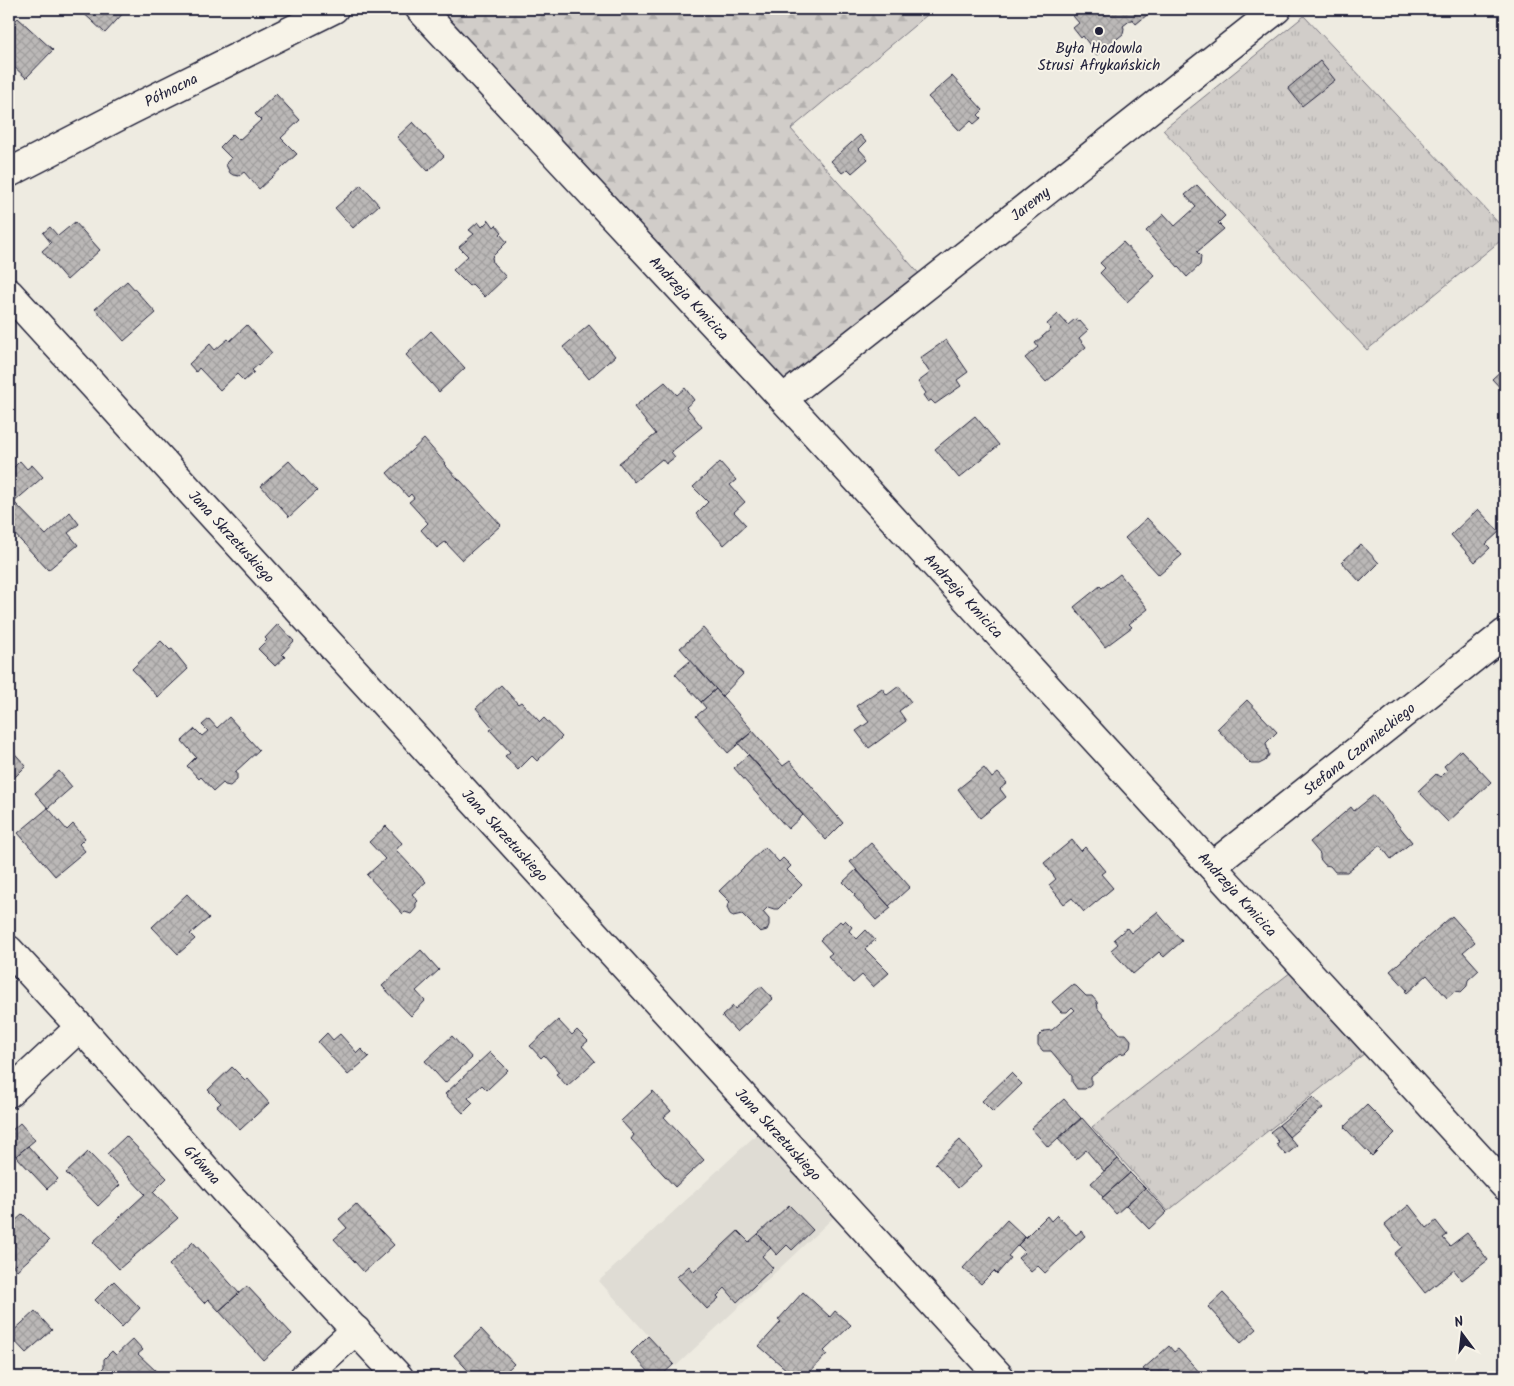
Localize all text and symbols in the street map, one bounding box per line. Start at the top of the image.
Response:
marker: Była Hodowla Strusi Afrykańskich [1093,25,1105,37]
place label: Była Hodowla Strusi Afrykańskich [1038,37,1160,78]
street label: Północna [141,68,202,114]
street label: Jaremy [1006,181,1057,228]
street label: Andrzeja Kmicica [643,251,734,347]
street label: Jana Skrzetuskiego [182,485,280,589]
street label: Andrzeja Kmicica [917,549,1008,645]
street label: Stefana Czarnieckiego [1298,697,1422,802]
street label: Jana Skrzetuskiego [455,784,553,888]
street label: Andrzeja Kmicica [1191,847,1282,943]
street label: Jana Skrzetuskiego [728,1083,827,1187]
street label: Główna [177,1140,226,1191]
north arrow [1436,1308,1486,1358]
text: N [1452,1311,1466,1334]

